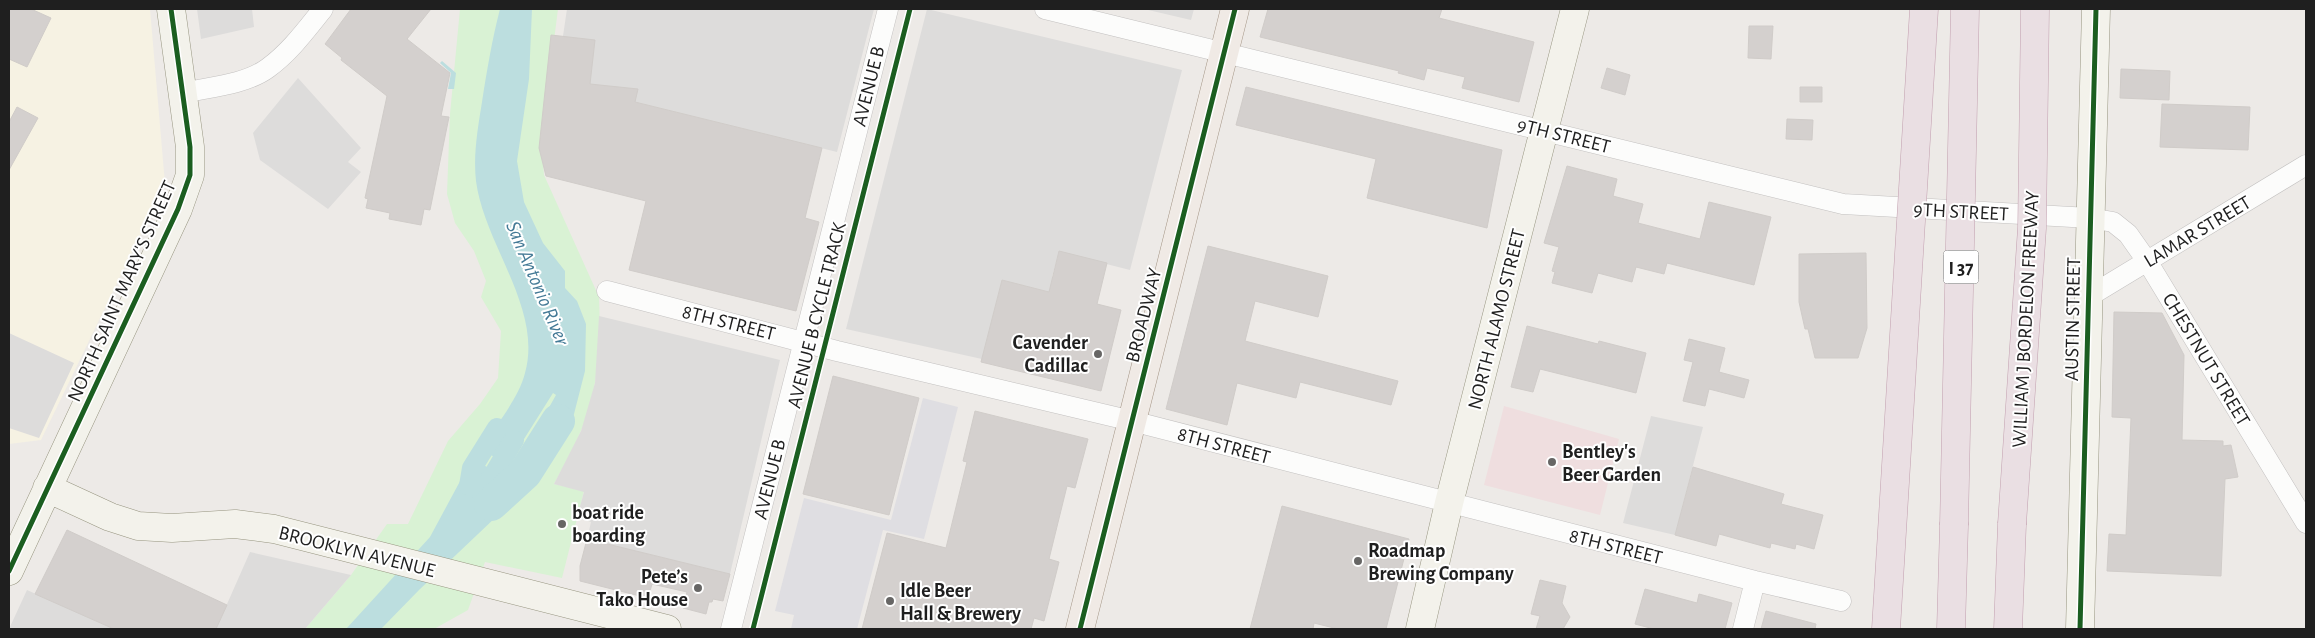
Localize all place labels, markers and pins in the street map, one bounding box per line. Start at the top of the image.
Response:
place label: Cavender Cadillac [1013,333,1088,376]
marker: Cavender Cadillac [1092,348,1104,360]
place label: Bentley's Beer Garden [1562,442,1661,485]
marker: Bentley's Beer Garden [1546,456,1558,468]
place label: boat ride boarding [572,503,646,546]
marker: boat ride boarding [556,518,568,530]
place label: Roadmap Brewing Company [1368,541,1514,584]
marker: Roadmap Brewing Company [1352,555,1364,567]
place label: Pete’s Tako House [596,567,688,610]
place label: Idle Beer Hall & Brewery [900,581,1021,624]
marker: Pete’s Tako House [692,582,704,594]
marker: Idle Beer Hall & Brewery [884,595,896,607]

